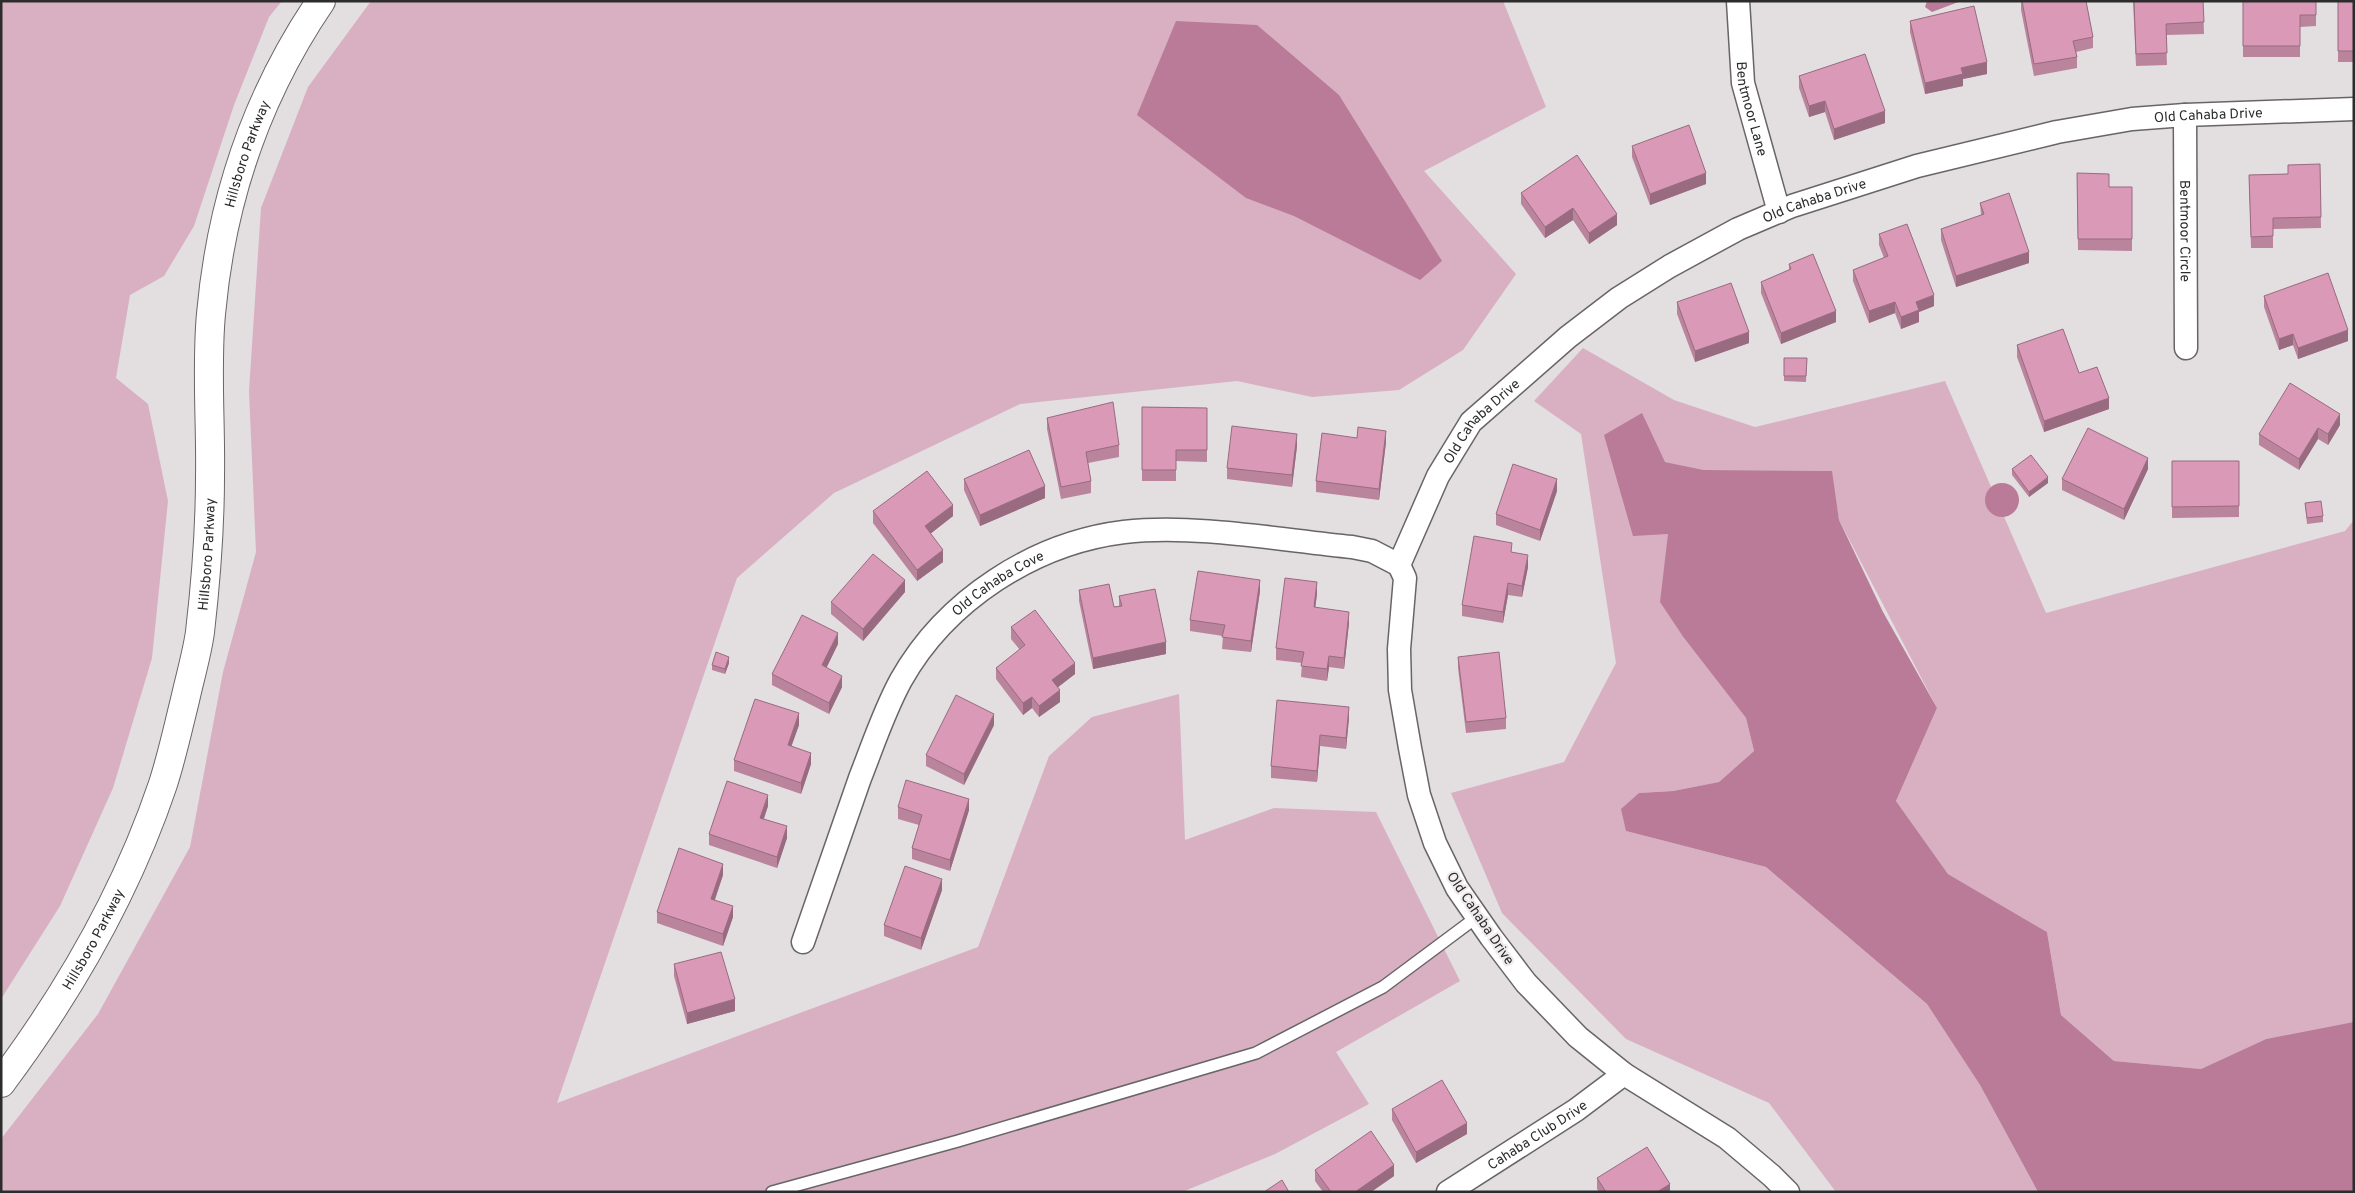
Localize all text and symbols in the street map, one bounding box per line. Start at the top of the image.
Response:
street label: Bentmoor Lane [1732,61,1770,158]
street label: Hillsboro Parkway [222,98,275,210]
street label: Old Cahaba Drive [2153,105,2263,127]
street label: Old Cahaba Drive [1760,176,1869,228]
street label: Bentmoor Circle [2175,180,2193,282]
street label: Old Cahaba Drive [1440,376,1524,467]
street label: Hillsboro Parkway [195,498,220,611]
street label: Old Cahaba Cove [949,548,1047,621]
street label: Old Cahaba Drive [1442,869,1517,969]
street label: Hillsboro Parkway [60,886,129,994]
street label: Cahaba Club Drive [1485,1097,1591,1174]

